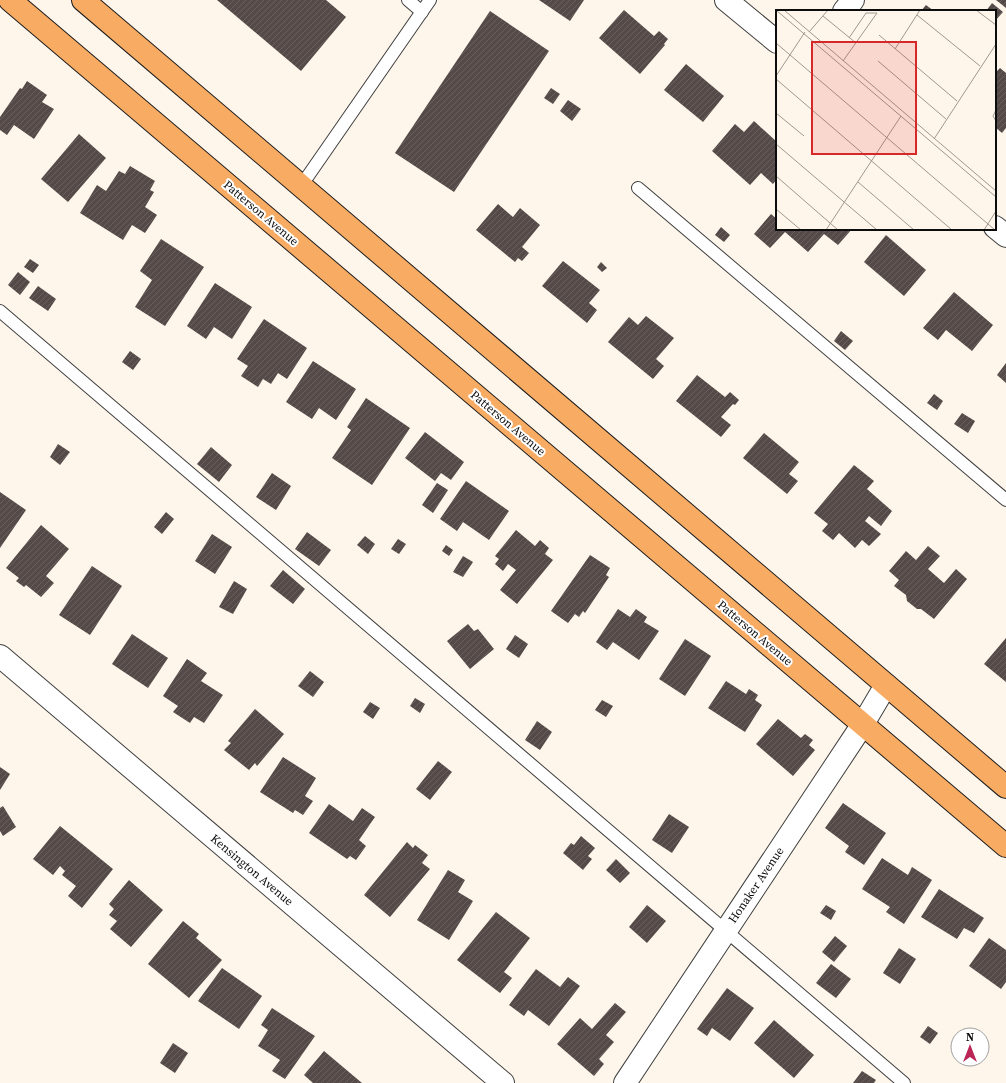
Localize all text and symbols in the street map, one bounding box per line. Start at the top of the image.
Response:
inset map [776,10,996,230]
street label: Patterson Avenue [220,177,302,249]
street label: Patterson Avenue [467,387,549,459]
street label: Patterson Avenue [714,597,796,669]
street label: Kensington Avenue [207,831,297,909]
street label: Honaker Avenue [725,844,787,926]
north arrow [950,1027,990,1067]
text: N [966,1030,974,1045]

